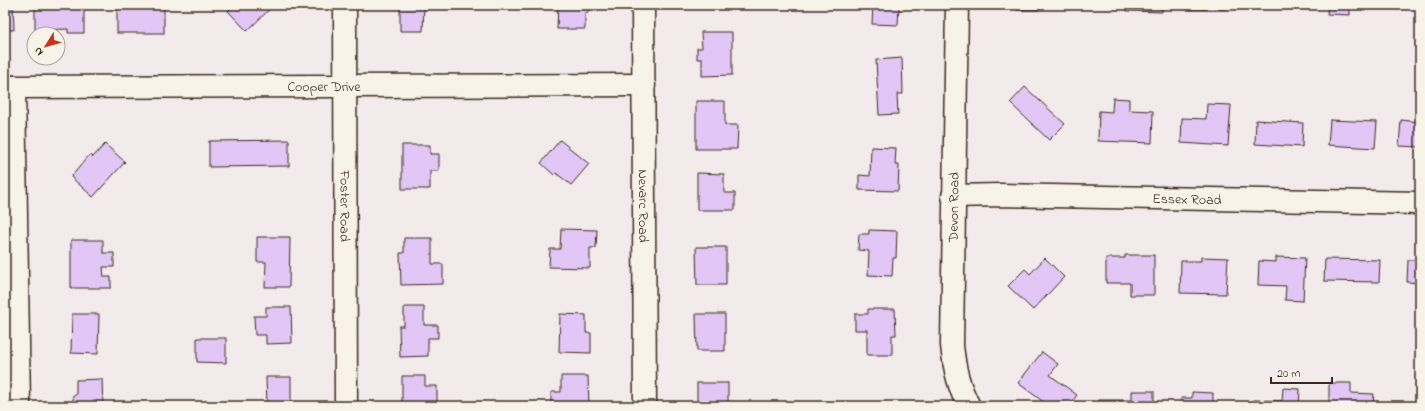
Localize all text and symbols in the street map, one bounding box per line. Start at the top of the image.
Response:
north arrow [26,26,66,66]
text: N [30,44,47,59]
street label: Cooper Drive [287,77,361,98]
street label: Foster Road [333,169,355,242]
street label: Nevarc Road [632,169,653,243]
street label: Devon Road [943,172,966,243]
street label: Essex Road [1152,189,1222,211]
scale bar [1271,359,1332,385]
text: 20 m [1277,365,1300,383]

